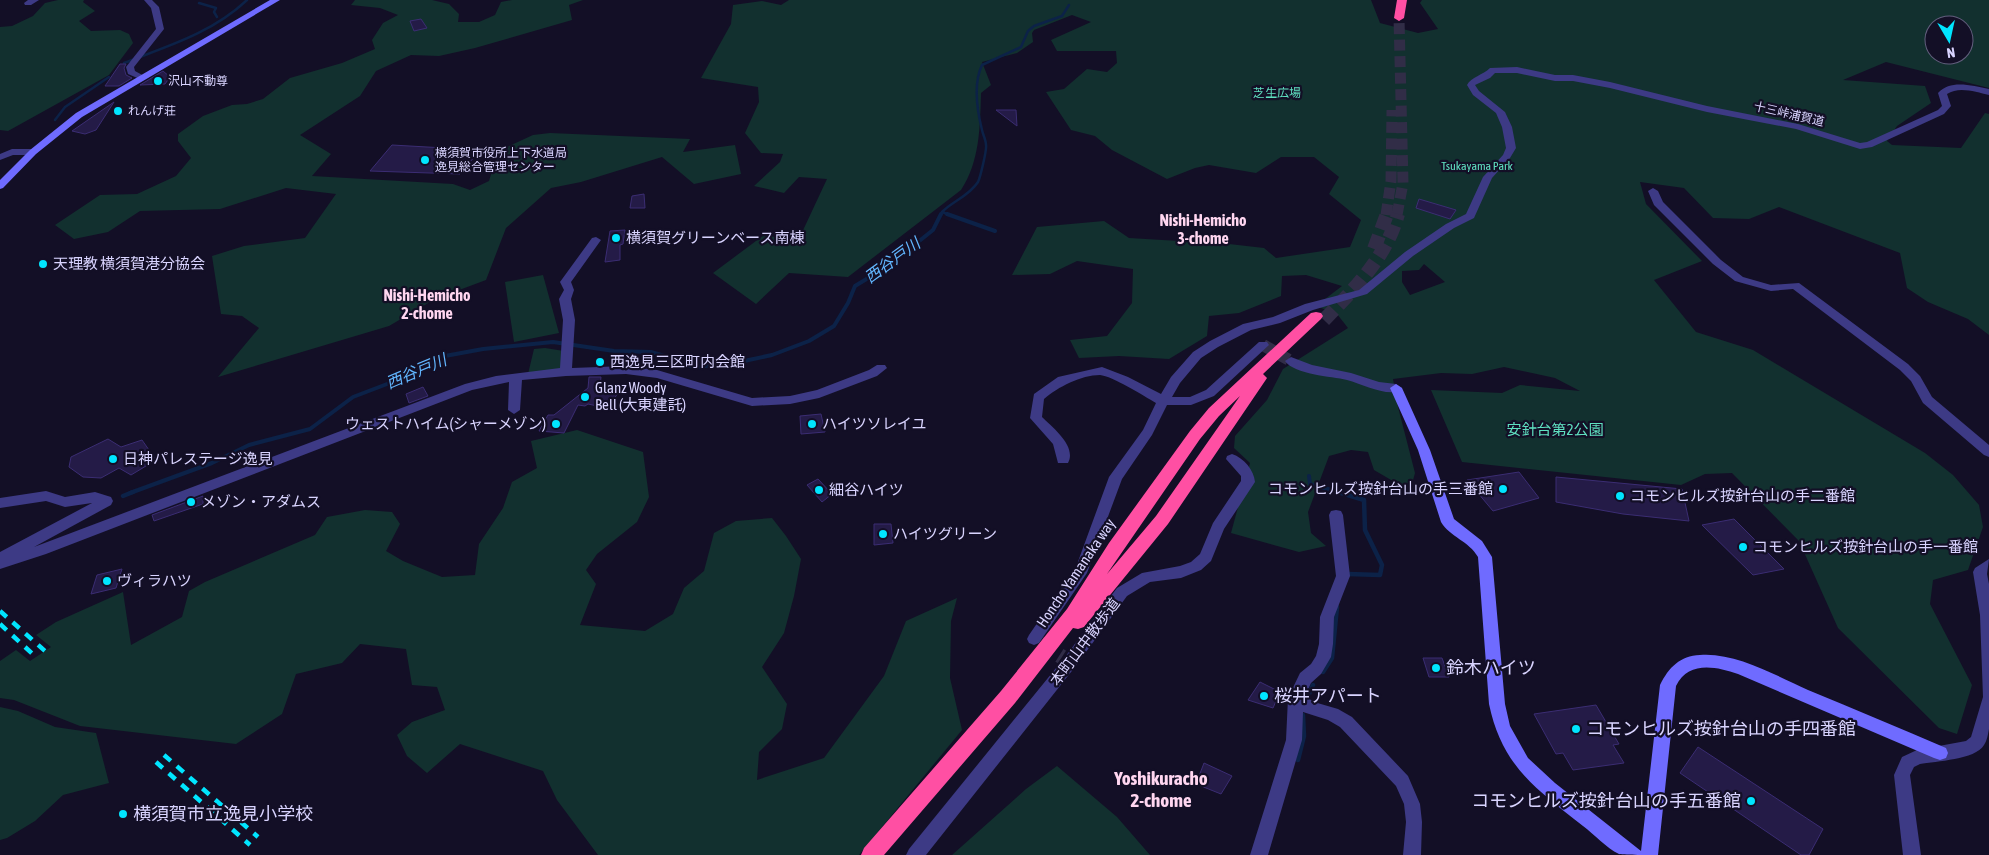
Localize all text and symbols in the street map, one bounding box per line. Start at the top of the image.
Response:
north arrow [1924,15,1974,65]
text: N [1946,44,1956,61]
place label: 沢山不動尊 [168,74,228,88]
marker: 沢山不動尊 [152,75,164,87]
park label: 芝生広場 [1253,86,1301,100]
street label: 十三峠浦賀道 [1752,99,1826,129]
place label: れんげ荘 [128,104,176,118]
marker: れんげ荘 [112,105,124,117]
place label: 横須賀市役所上下水道局 逸見総合管理センター [435,146,567,174]
marker: 横須賀市役所上下水道局 逸見総合管理センター [419,154,431,166]
park label: Tsukayama Park [1441,159,1514,173]
district label: Nishi-Hemicho 3-chome [1159,211,1247,247]
place label: 横須賀グリーンベース南棟 [626,229,805,246]
marker: 横須賀グリーンベース南棟 [610,232,622,244]
water label: 西谷戸川 [861,233,925,286]
place label: 天理教 横須賀港分協会 [53,255,205,272]
marker: 天理教 横須賀港分協会 [37,258,49,270]
district label: Nishi-Hemicho 2-chome [383,286,471,322]
water label: 西谷戸川 [383,349,451,392]
place label: 西逸見三区町内会館 [610,353,745,370]
marker: 西逸見三区町内会館 [594,356,606,368]
place label: Glanz Woody Bell (大東建託) [595,379,686,413]
marker: Glanz Woody Bell (大東建託) [579,391,591,403]
place label: ウェストハイム(シャーメゾン) [345,415,546,432]
place label: ハイツソレイユ [822,415,926,432]
marker: ウェストハイム(シャーメゾン) [550,418,562,430]
marker: ハイツソレイユ [806,418,818,430]
park label: 安針台第2公園 [1506,421,1604,438]
place label: 日神パレステージ逸見 [123,450,273,467]
marker: 日神パレステージ逸見 [107,453,119,465]
place label: コモンヒルズ按針台山の手三番館 [1268,480,1493,497]
place label: 細谷ハイツ [829,481,904,498]
marker: コモンヒルズ按針台山の手三番館 [1497,483,1509,495]
marker: 細谷ハイツ [813,484,825,496]
place label: コモンヒルズ按針台山の手二番館 [1630,487,1855,504]
marker: コモンヒルズ按針台山の手二番館 [1614,490,1626,502]
place label: メゾン・アダムス [201,493,321,510]
marker: メゾン・アダムス [185,496,197,508]
street label: Honcho Yamanaka way [1033,515,1118,630]
place label: ハイツグリーン [893,525,997,542]
marker: ハイツグリーン [877,528,889,540]
place label: コモンヒルズ按針台山の手一番館 [1753,538,1978,555]
marker: コモンヒルズ按針台山の手一番館 [1737,541,1749,553]
place label: ヴィラハツ [117,572,192,589]
marker: ヴィラハツ [101,575,113,587]
street label: 本町山中散歩道 [1046,595,1123,689]
place label: 鈴木ハイツ [1446,657,1536,678]
marker: 鈴木ハイツ [1430,662,1442,674]
place label: 桜井アパート [1274,685,1382,706]
marker: 桜井アパート [1258,690,1270,702]
place label: コモンヒルズ按針台山の手四番館 [1586,718,1856,739]
marker: コモンヒルズ按針台山の手四番館 [1570,723,1582,735]
district label: Yoshikuracho 2-chome [1113,767,1208,811]
place label: コモンヒルズ按針台山の手五番館 [1471,790,1741,811]
marker: コモンヒルズ按針台山の手五番館 [1745,795,1757,807]
place label: 横須賀市立逸見小学校 [133,803,313,824]
marker: 横須賀市立逸見小学校 [117,808,129,820]

